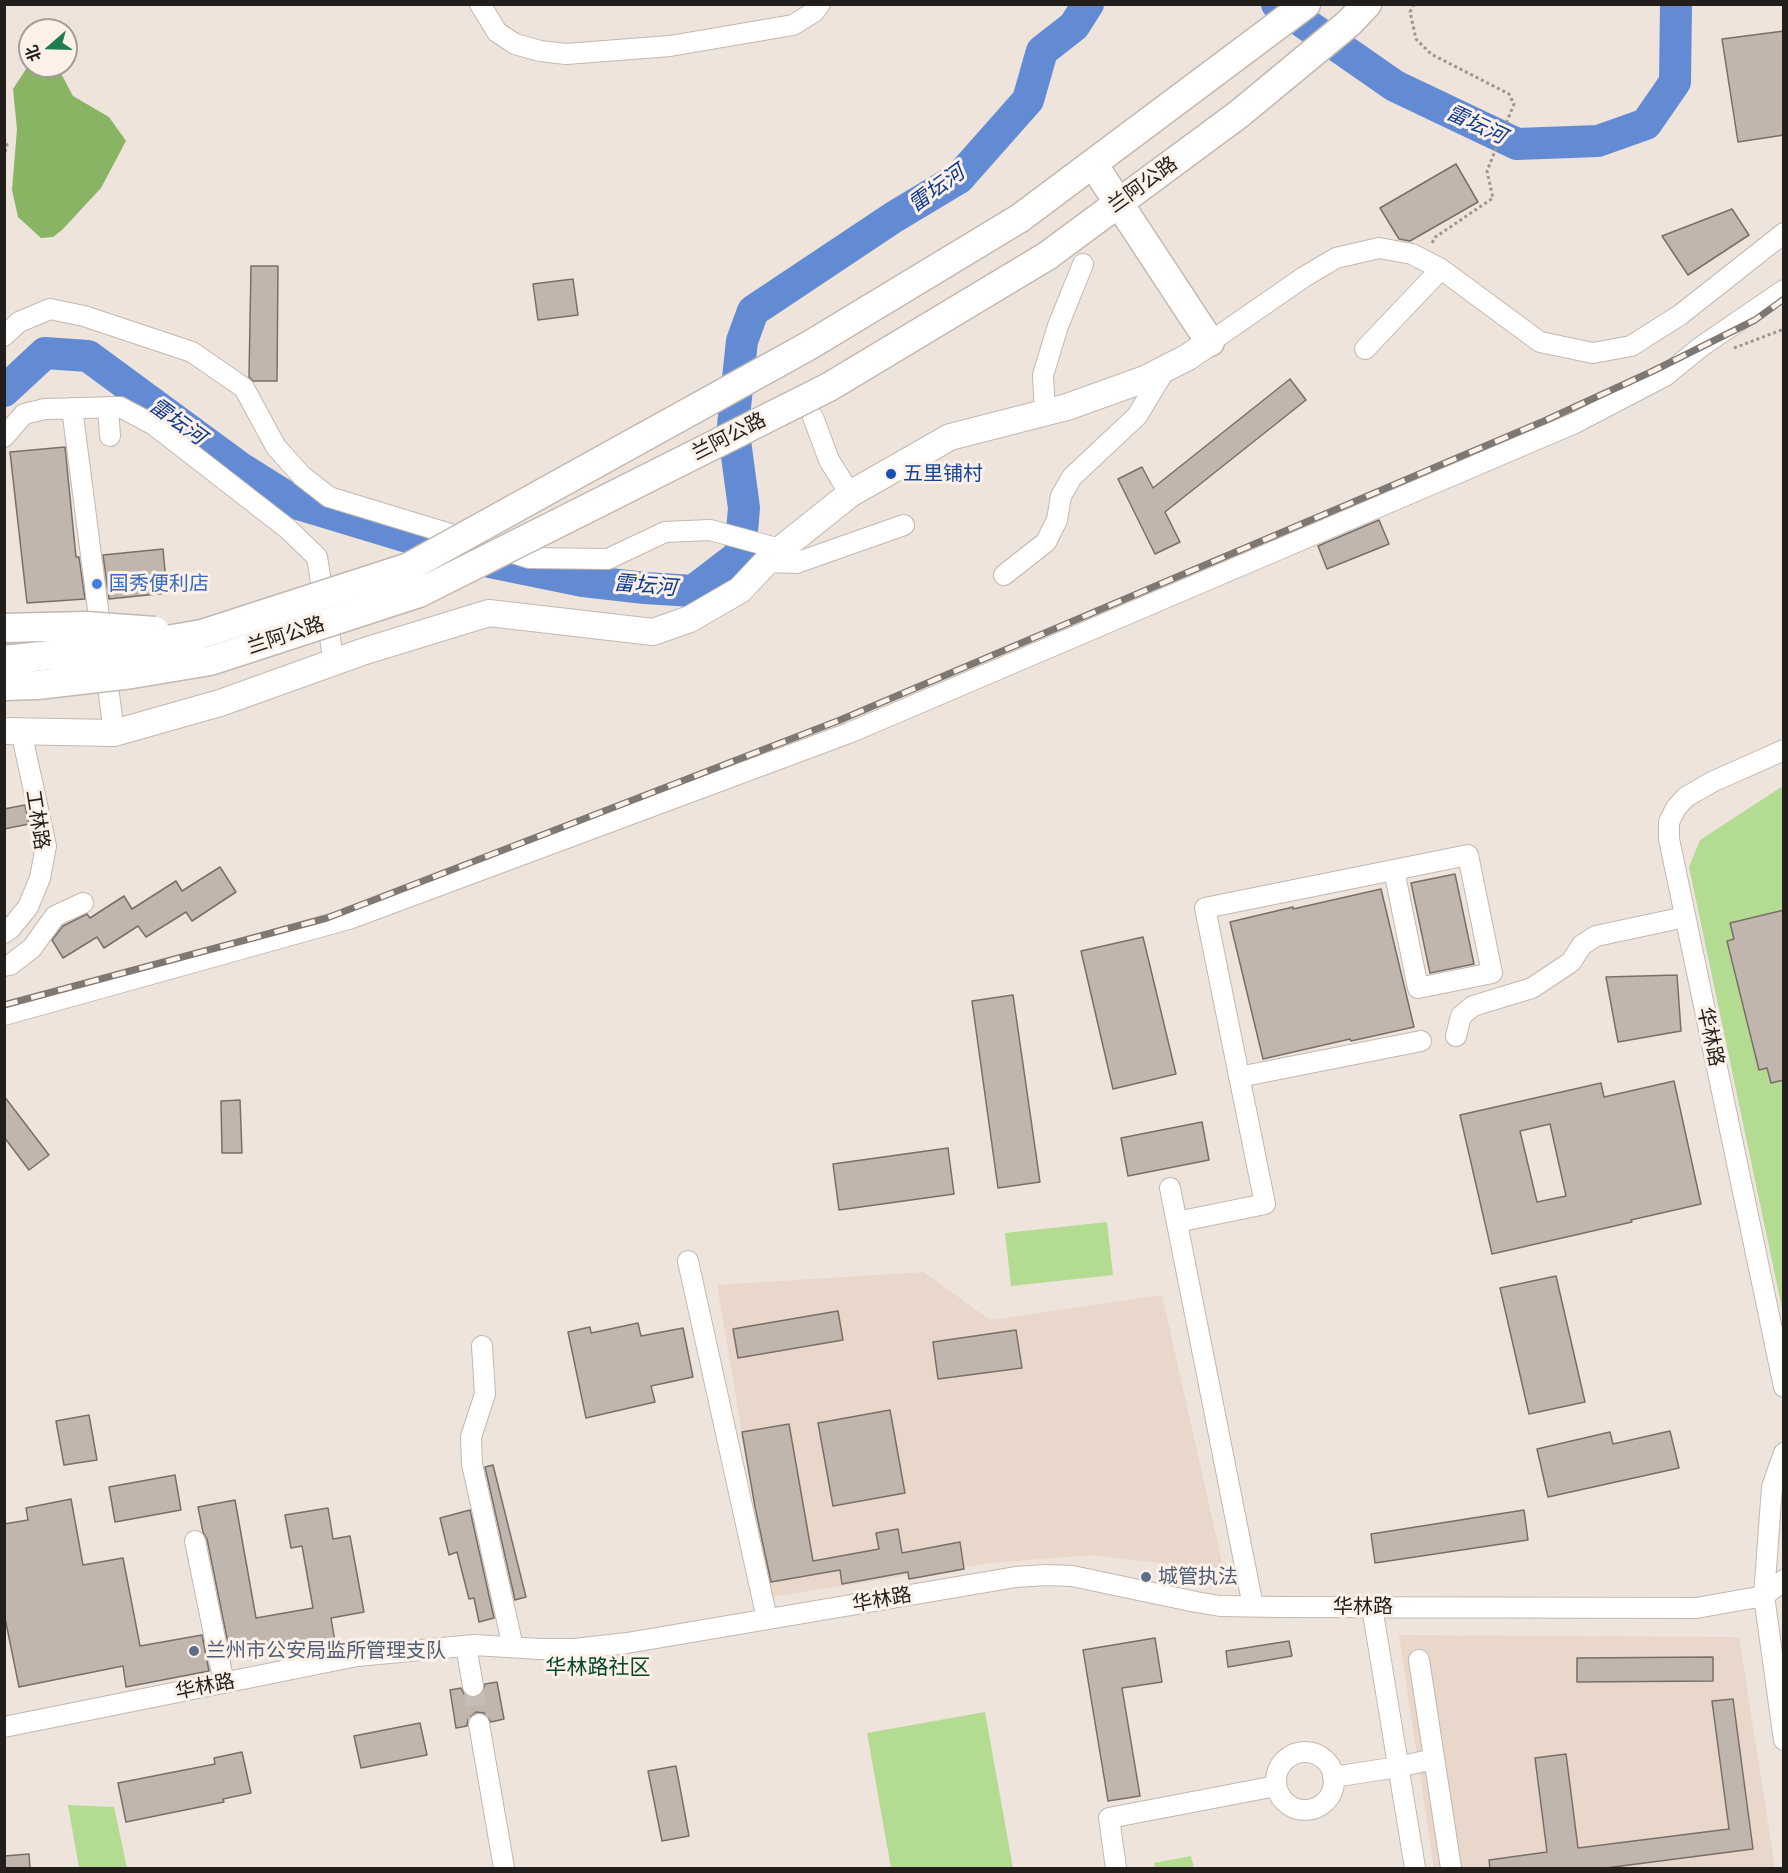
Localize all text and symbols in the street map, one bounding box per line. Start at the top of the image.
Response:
north arrow [18,18,78,78]
text: 北 [21,43,45,64]
water label: 雷坛河 [1442,100,1510,150]
street label: 兰阿公路 [1104,152,1182,218]
water label: 雷坛河 [904,160,970,218]
water label: 雷坛河 [144,393,210,451]
street label: 兰阿公路 [688,408,770,466]
place label: 五里铺村 [903,462,983,486]
marker: 五里铺村 [884,467,898,481]
water label: 雷坛河 [613,571,677,601]
place label: 国秀便利店 [109,572,209,596]
marker: 国秀便利店 [90,577,104,591]
street label: 兰阿公路 [244,612,328,660]
street label: 工林路 [20,788,54,852]
street label: 华林路 [1692,1005,1728,1069]
place label: 城管执法 [1158,1565,1238,1589]
marker: 城管执法 [1139,1570,1153,1584]
street label: 华林路 [850,1583,914,1617]
street label: 华林路 [1333,1595,1393,1619]
place label: 兰州市公安局监所管理支队 [206,1639,446,1663]
marker: 兰州市公安局监所管理支队 [187,1644,201,1658]
district label: 华林路社区 [546,1655,650,1681]
street label: 华林路 [173,1669,237,1705]

